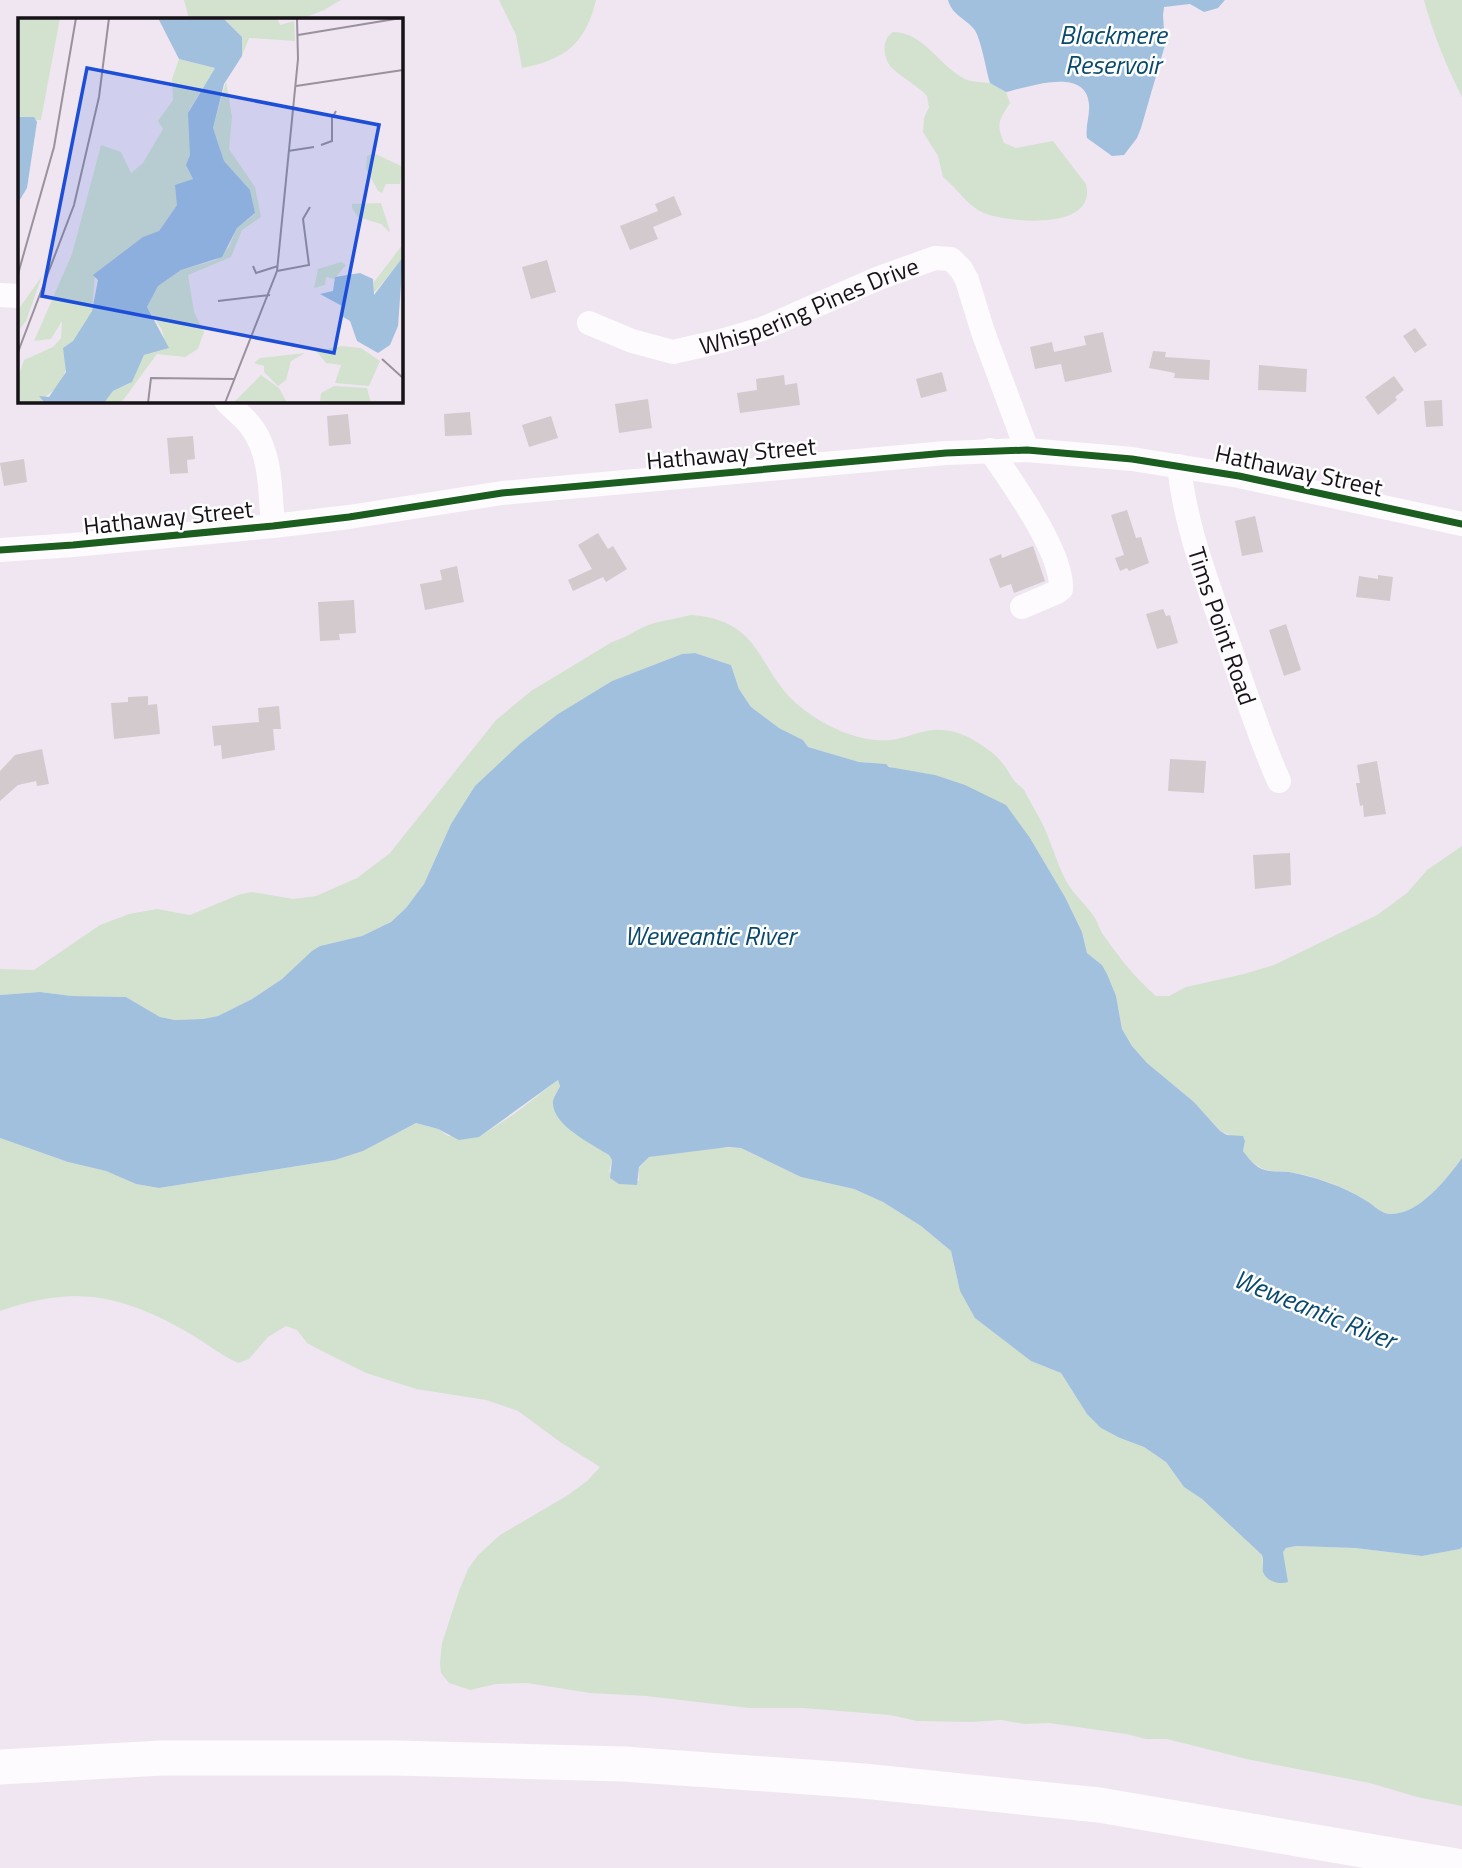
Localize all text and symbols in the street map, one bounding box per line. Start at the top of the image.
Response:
water label: Blackmere Reservoir [1059,15,1169,84]
inset map [18,18,402,402]
street label: Whispering Pines Drive [696,247,923,363]
street label: Hathaway Street [645,428,818,478]
street label: Hathaway Street [1212,435,1387,505]
street label: Hathaway Street [81,490,255,544]
street label: Tims Point Road [1179,542,1266,710]
water label: Weweantic River [624,916,798,955]
water label: Weweantic River [1228,1259,1404,1360]

